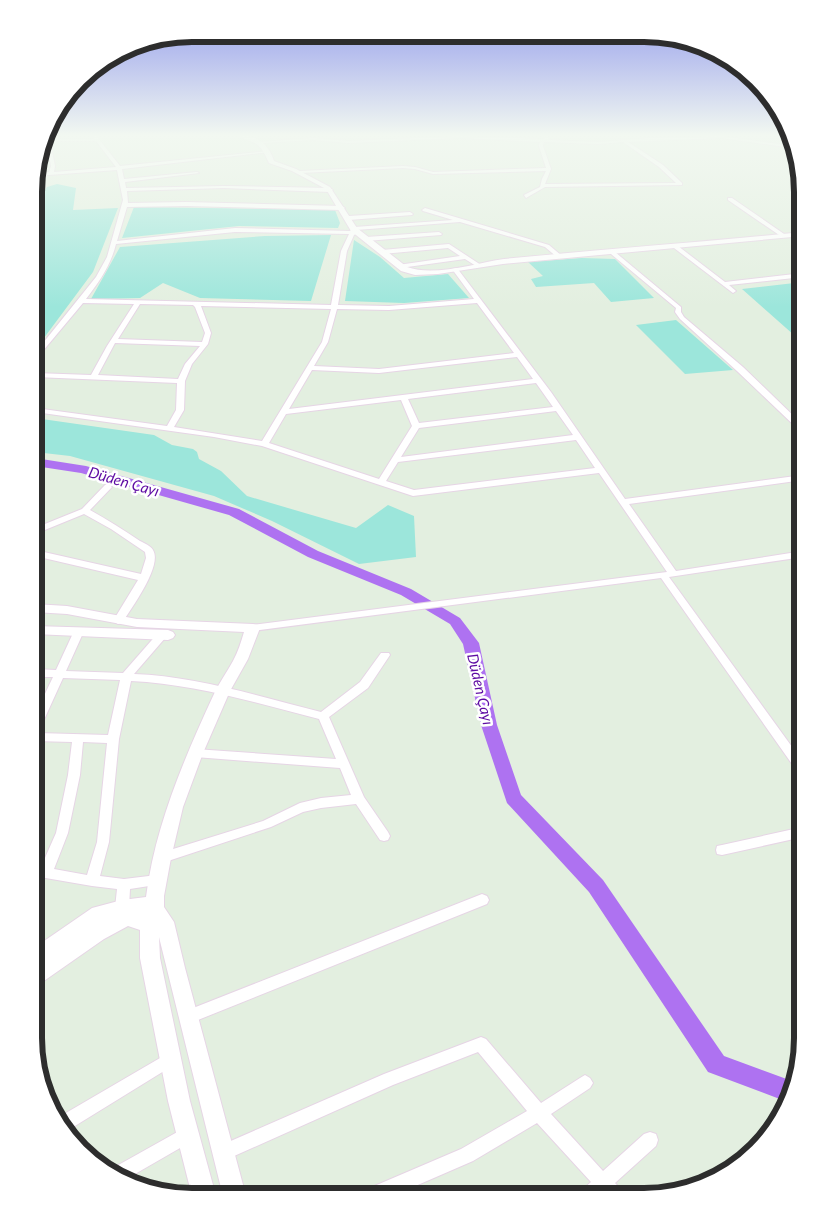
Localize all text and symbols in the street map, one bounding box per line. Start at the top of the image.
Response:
water label: Düden Çayı [87,462,161,500]
water label: Düden Çayı [464,652,498,726]

